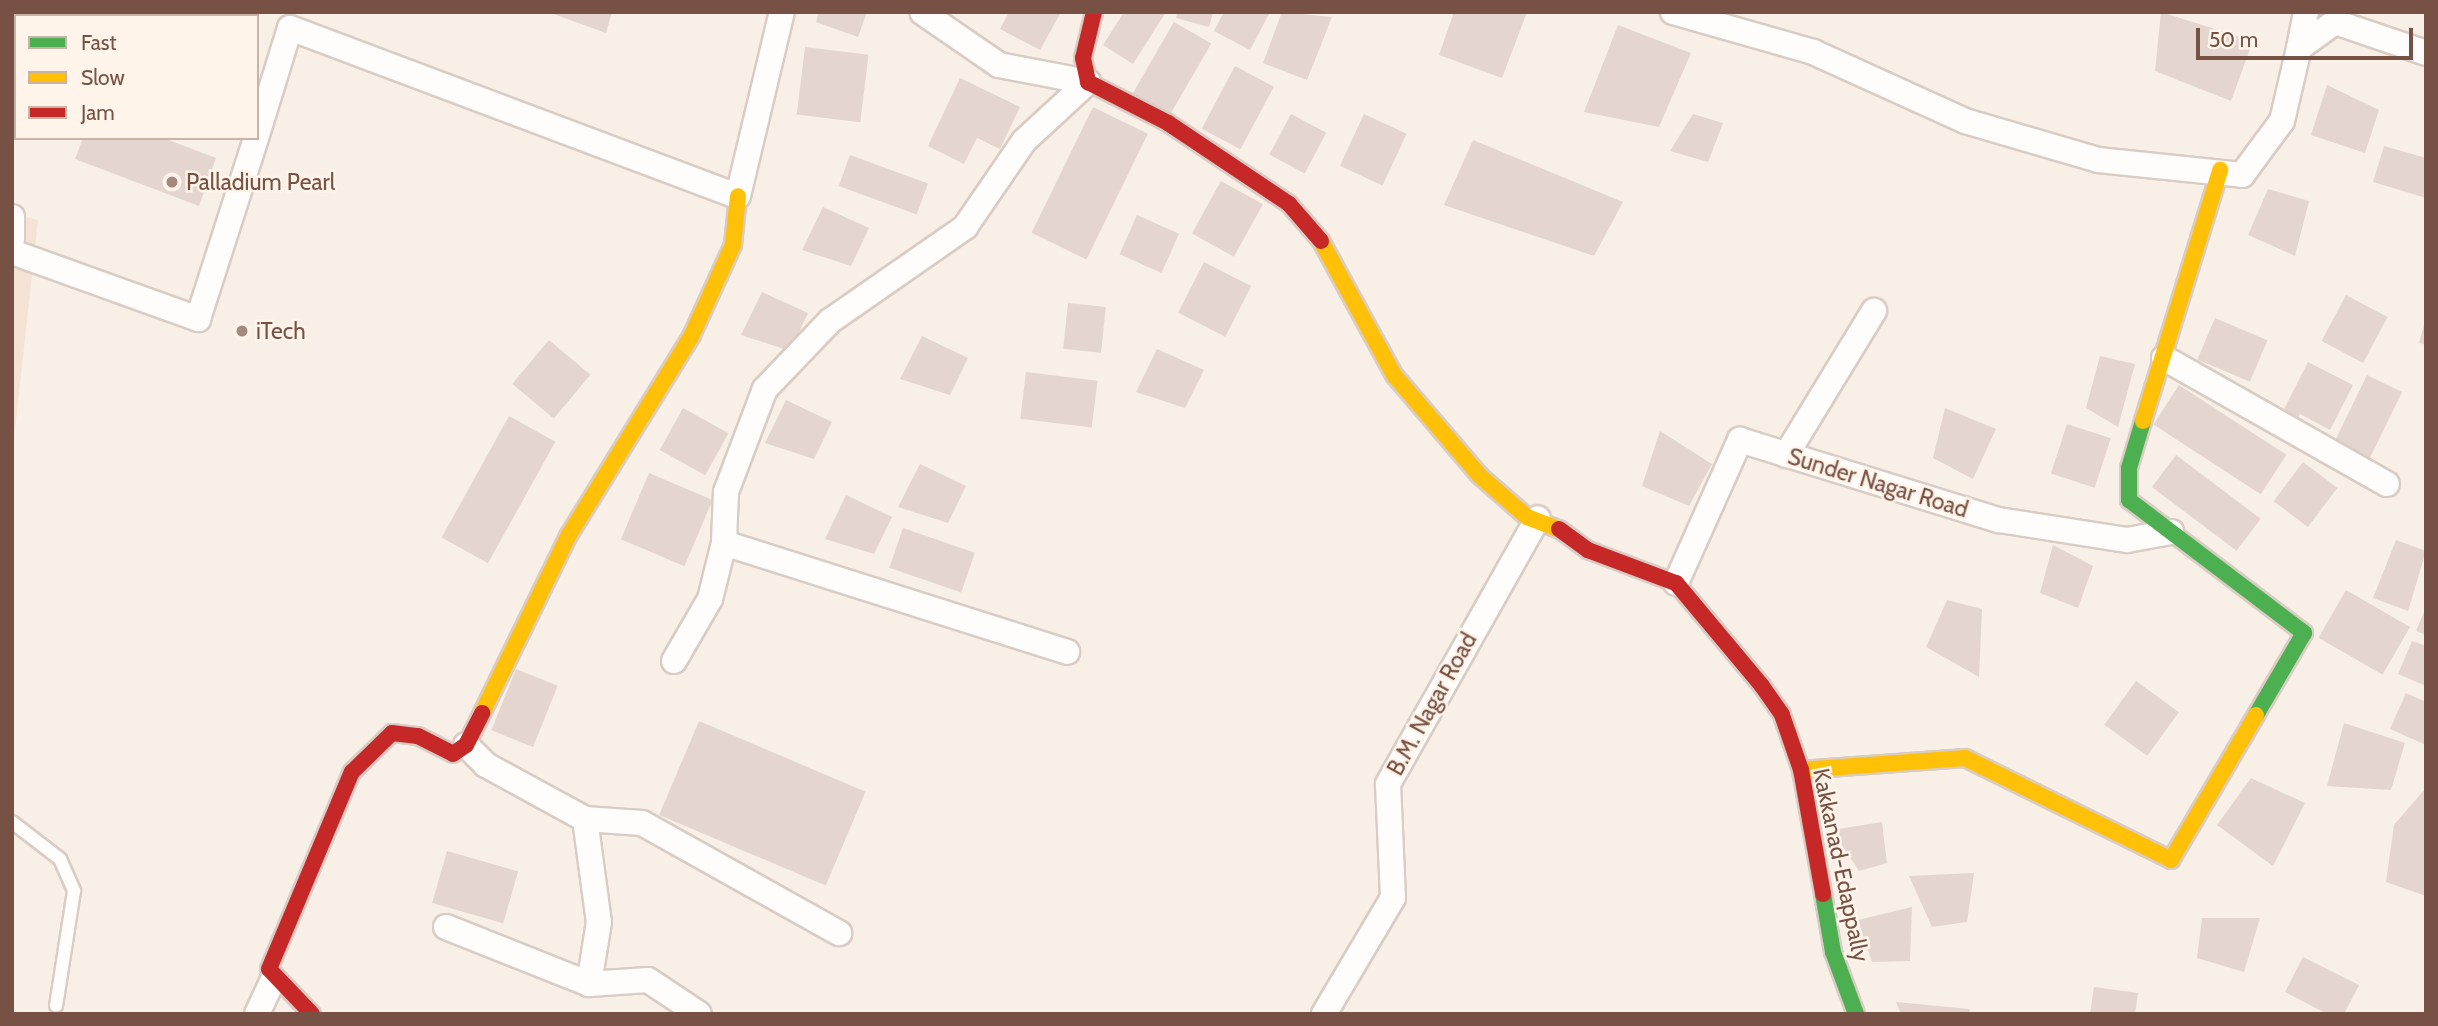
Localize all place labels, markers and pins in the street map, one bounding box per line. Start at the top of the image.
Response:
place label: Palladium Pearl [186,168,335,196]
marker: Palladium Pearl [164,174,180,190]
place label: iTech [256,317,306,345]
marker: iTech [234,323,250,339]

